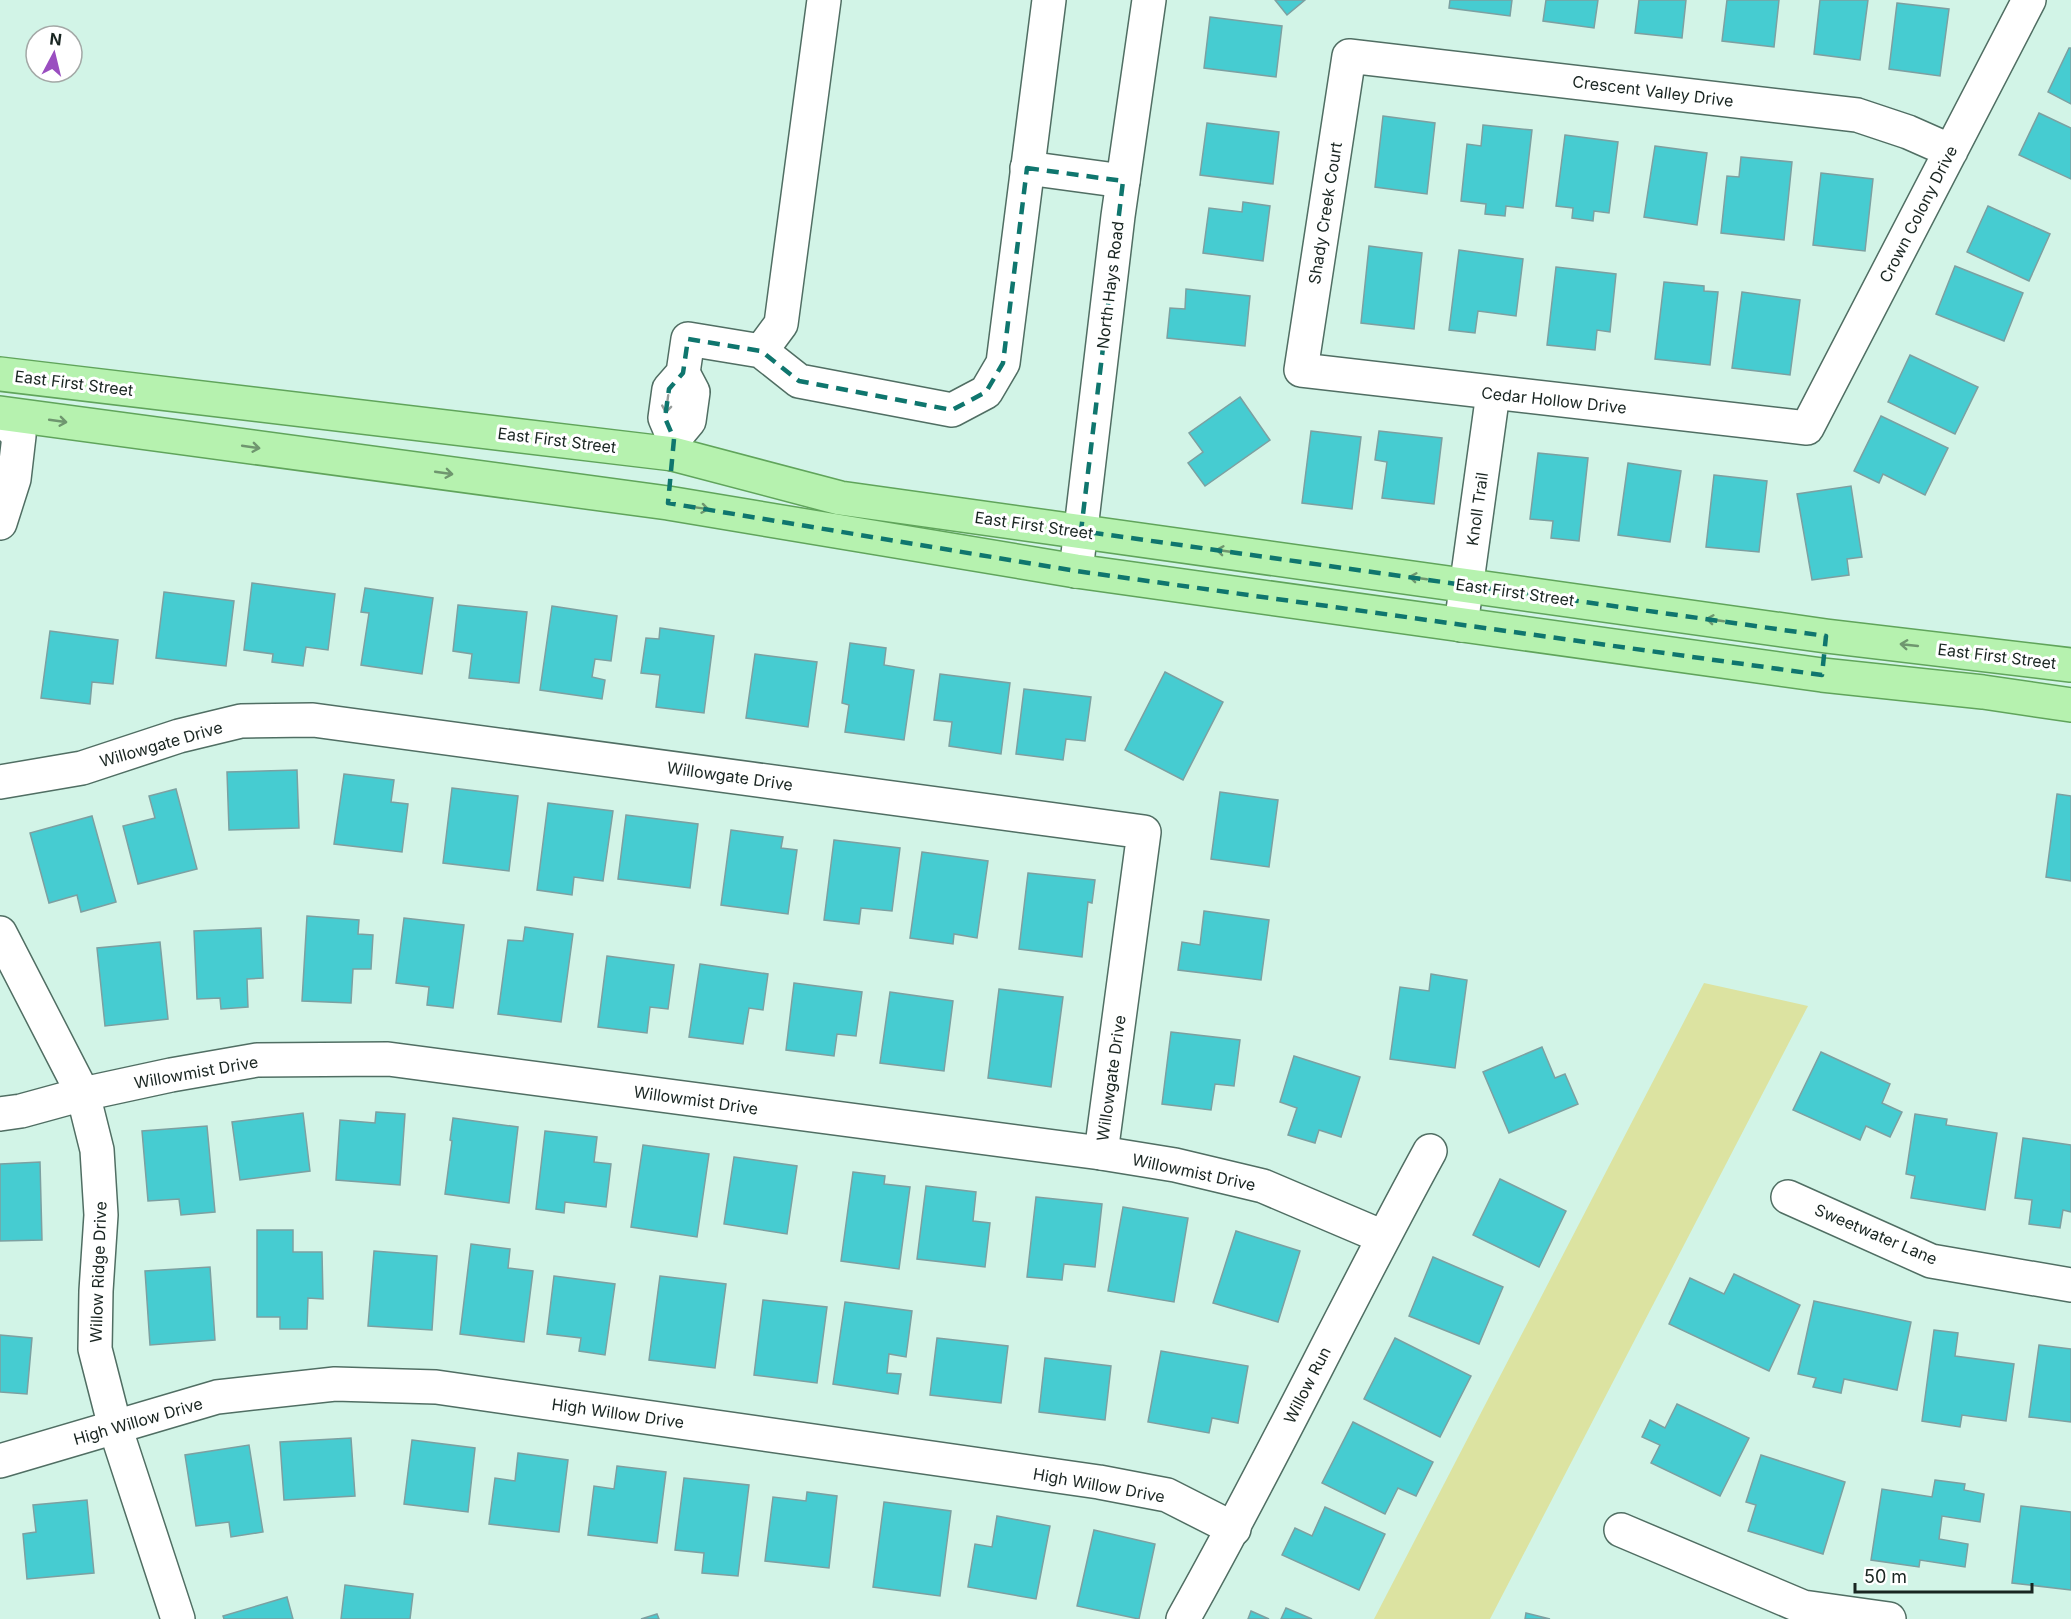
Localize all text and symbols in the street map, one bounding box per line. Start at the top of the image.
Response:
north arrow [24,24,84,84]
text: N [49,28,63,50]
street label: Crescent Valley Drive [1571,71,1735,111]
street label: Shady Creek Court [1304,140,1346,286]
street label: Crown Colony Drive [1875,142,1961,286]
street label: North Hays Road [1092,220,1128,350]
street label: East First Street [13,366,135,400]
street label: Cedar Hollow Drive [1480,382,1628,418]
one-way arrow [661,394,672,414]
one-way arrow [48,415,67,426]
street label: East First Street [496,423,618,457]
one-way arrow [241,441,261,452]
one-way arrow [434,467,454,478]
street label: Knoll Trail [1462,471,1492,547]
one-way arrow [690,503,709,514]
street label: East First Street [973,507,1095,543]
one-way arrow [1216,546,1236,557]
one-way arrow [1409,573,1429,584]
street label: East First Street [1454,574,1576,610]
one-way arrow [1706,615,1726,626]
street label: East First Street [1936,639,2058,673]
one-way arrow [1899,640,1919,651]
street label: Willowgate Drive [97,717,225,771]
street label: Willowgate Drive [666,757,794,795]
street label: Willowgate Drive [1092,1014,1130,1142]
street label: Willowmist Drive [132,1051,260,1093]
street label: Willowmist Drive [632,1081,760,1119]
street label: Willowmist Drive [1131,1149,1257,1195]
street label: Sweetwater Lane [1812,1199,1940,1269]
street label: Willow Ridge Drive [86,1201,110,1343]
street label: Willow Run [1279,1343,1335,1427]
street label: High Willow Drive [71,1393,205,1449]
street label: High Willow Drive [550,1394,686,1432]
street label: High Willow Drive [1032,1464,1166,1506]
scale bar [1855,1556,2032,1594]
text: 50 m [1864,1566,1907,1587]

